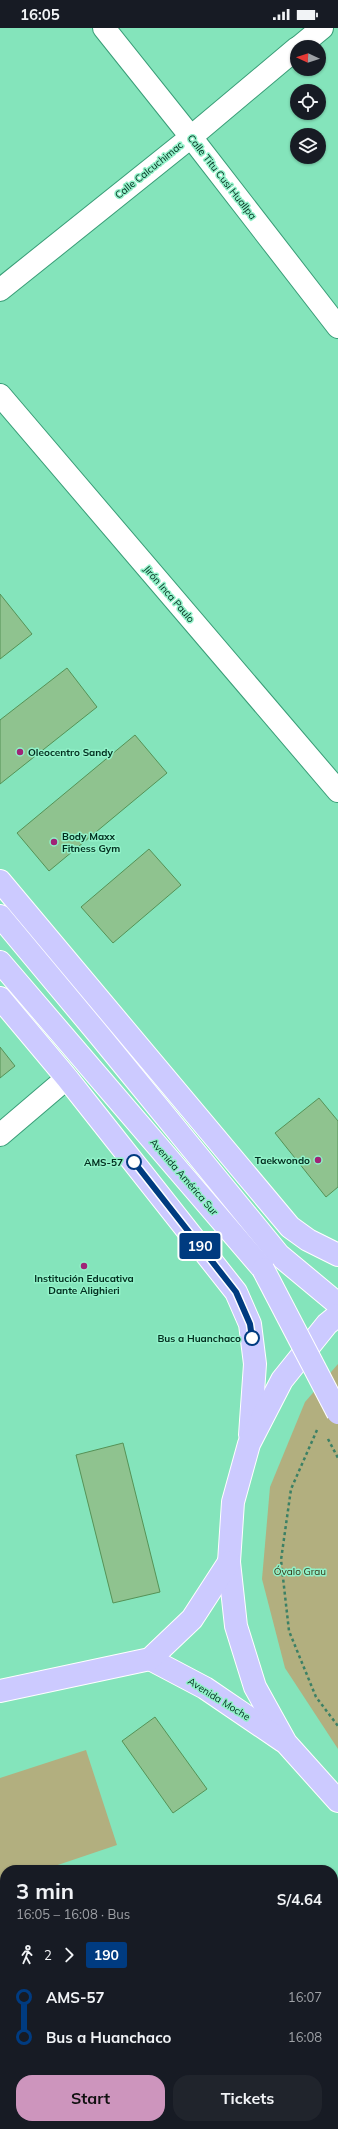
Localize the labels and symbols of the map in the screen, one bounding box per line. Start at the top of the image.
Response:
north arrow [290,40,326,76]
street label: Calle Titu Cusi Huallpa [185,132,259,222]
street label: Calle Calcuchimac [112,138,186,202]
street label: Jirón Inca Paulo [141,563,198,625]
place label: Oleocentro Sandy [28,746,114,759]
marker: Oleocentro Sandy [15,747,25,757]
place label: Body Maxx Fitness Gym [62,830,120,855]
marker: Body Maxx Fitness Gym [49,837,59,847]
street label: Avenida América Sur [147,1136,221,1218]
marker: AMS-57 [126,1154,142,1170]
place label: Taekwondo [255,1154,310,1167]
marker: Taekwondo [313,1155,323,1165]
place label: AMS-57 [84,1156,123,1169]
line badge: 190 [177,1233,223,1259]
marker: Institución Educativa Dante Alighieri [79,1261,89,1271]
place label: Institución Educativa Dante Alighieri [34,1272,134,1297]
marker: Bus a Huanchaco [244,1330,260,1346]
place label: Bus a Huanchaco [157,1332,241,1345]
park label: Óvalo Grau [274,1565,326,1578]
street label: Avenida Moche [185,1675,253,1723]

